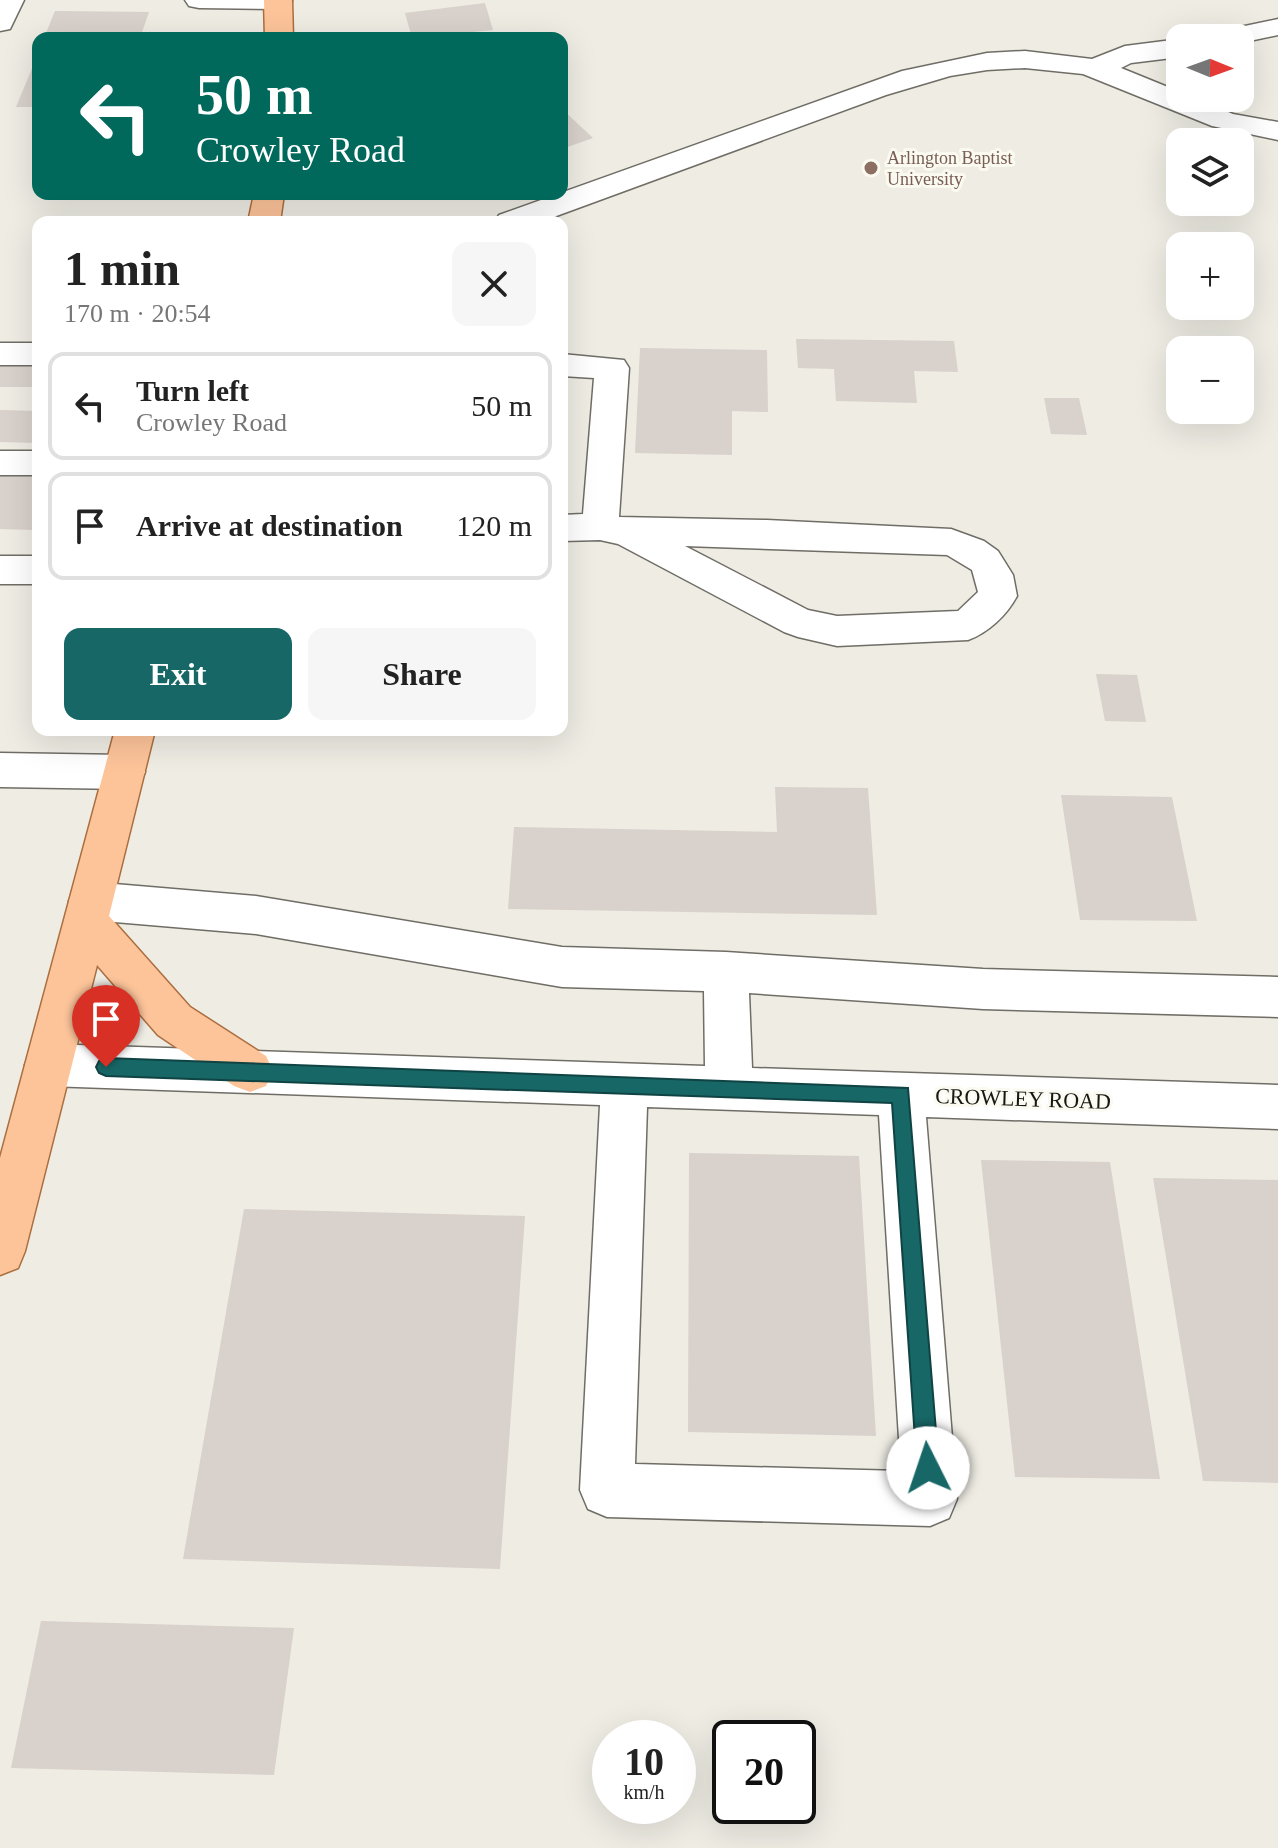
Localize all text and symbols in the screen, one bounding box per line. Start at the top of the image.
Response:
north arrow [1166,24,1254,112]
map controls [1166,24,1254,424]
icon: left [64,64,168,168]
text: 50 m [196,64,313,126]
button: layers [1166,128,1254,216]
text: Crowley Road [196,130,405,170]
place label: Arlington Baptist University [887,148,1013,189]
marker: Arlington Baptist University [862,159,880,177]
button: + [1166,232,1254,320]
text: 1 min [64,242,180,295]
button: close [452,242,536,326]
text: 170 m · 20:54 [64,299,211,328]
button: − [1166,336,1254,424]
text: Turn left [136,374,249,407]
icon: left [68,384,112,428]
text: 50 m [471,389,532,422]
text: Crowley Road [136,408,287,437]
icon: arrive [68,504,112,548]
text: Arrive at destination [136,509,403,542]
text: 120 m [456,509,532,542]
button: Exit [64,628,292,720]
button: Share [308,628,536,720]
pin [72,985,140,1067]
icon: arrive [84,997,128,1041]
street label: CROWLEY ROAD [935,1083,1111,1114]
position arrow [886,1426,970,1510]
speed limit sign: 20 [712,1720,816,1824]
text: 10 [624,1739,664,1784]
text: km/h [623,1781,665,1803]

